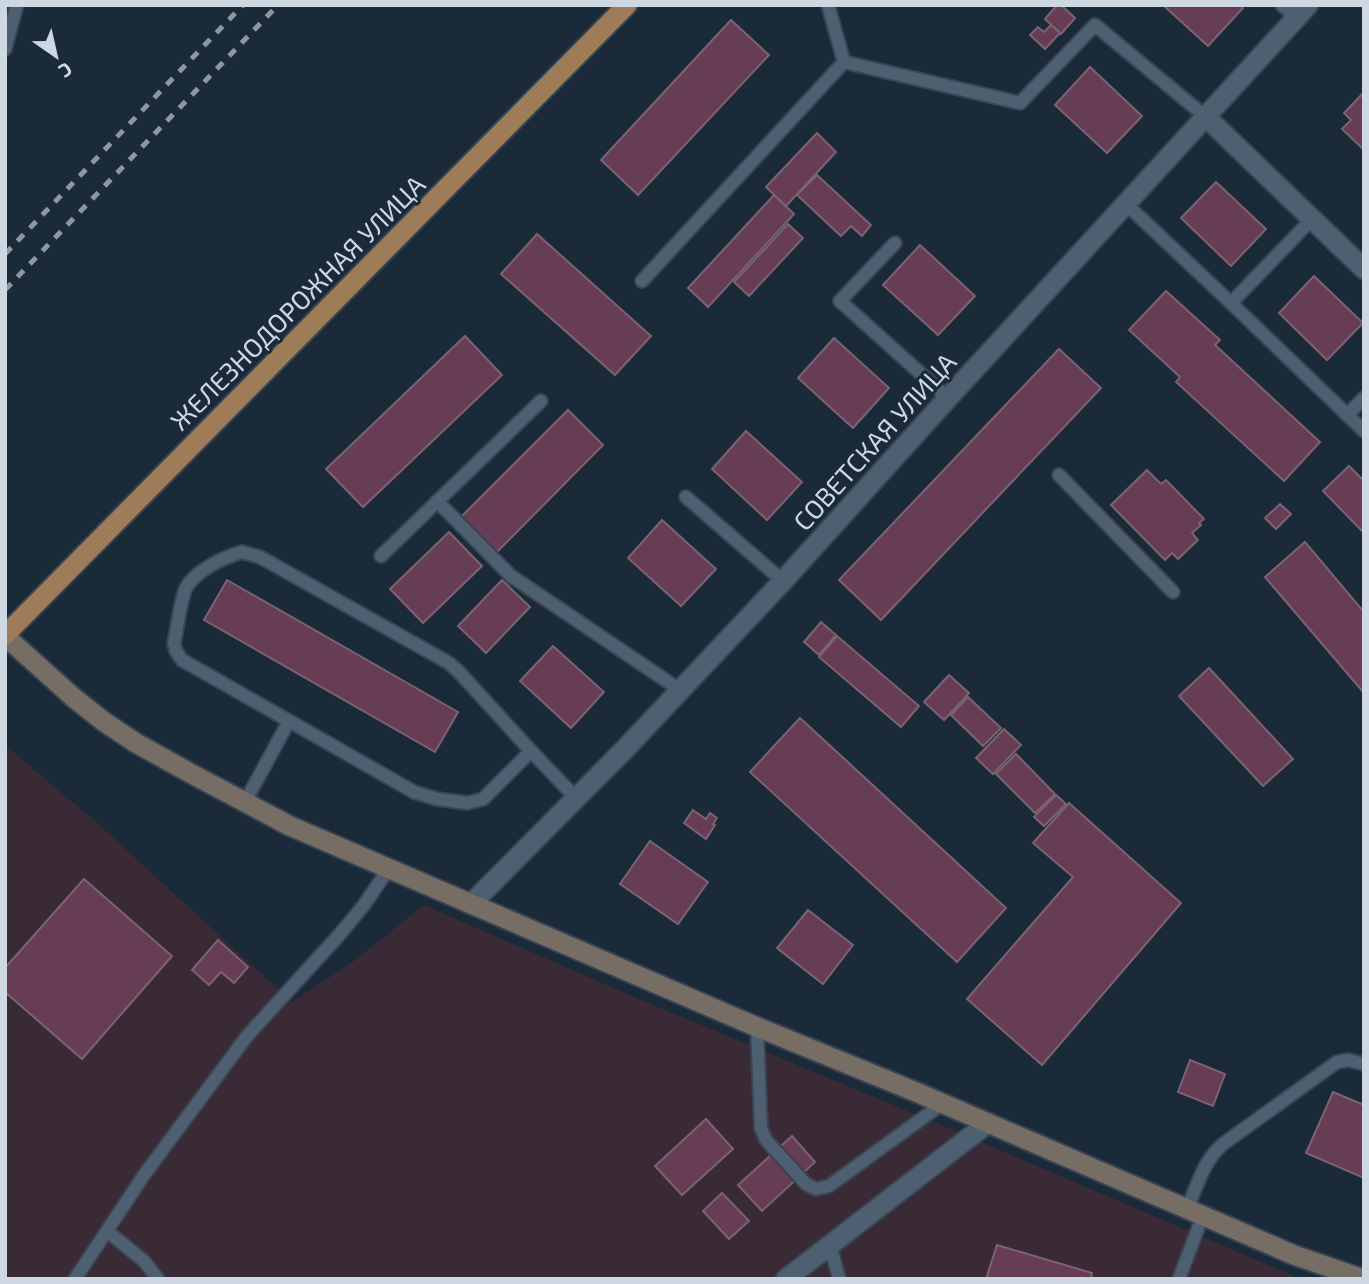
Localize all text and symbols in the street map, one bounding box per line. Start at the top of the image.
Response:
north arrow [21,21,91,91]
text: С [55,58,77,83]
street label: ЖЕЛЕЗНОДОРОЖНАЯ УЛИЦА [163,168,431,436]
street label: СОВЕТСКАЯ УЛИЦА [786,346,962,536]

